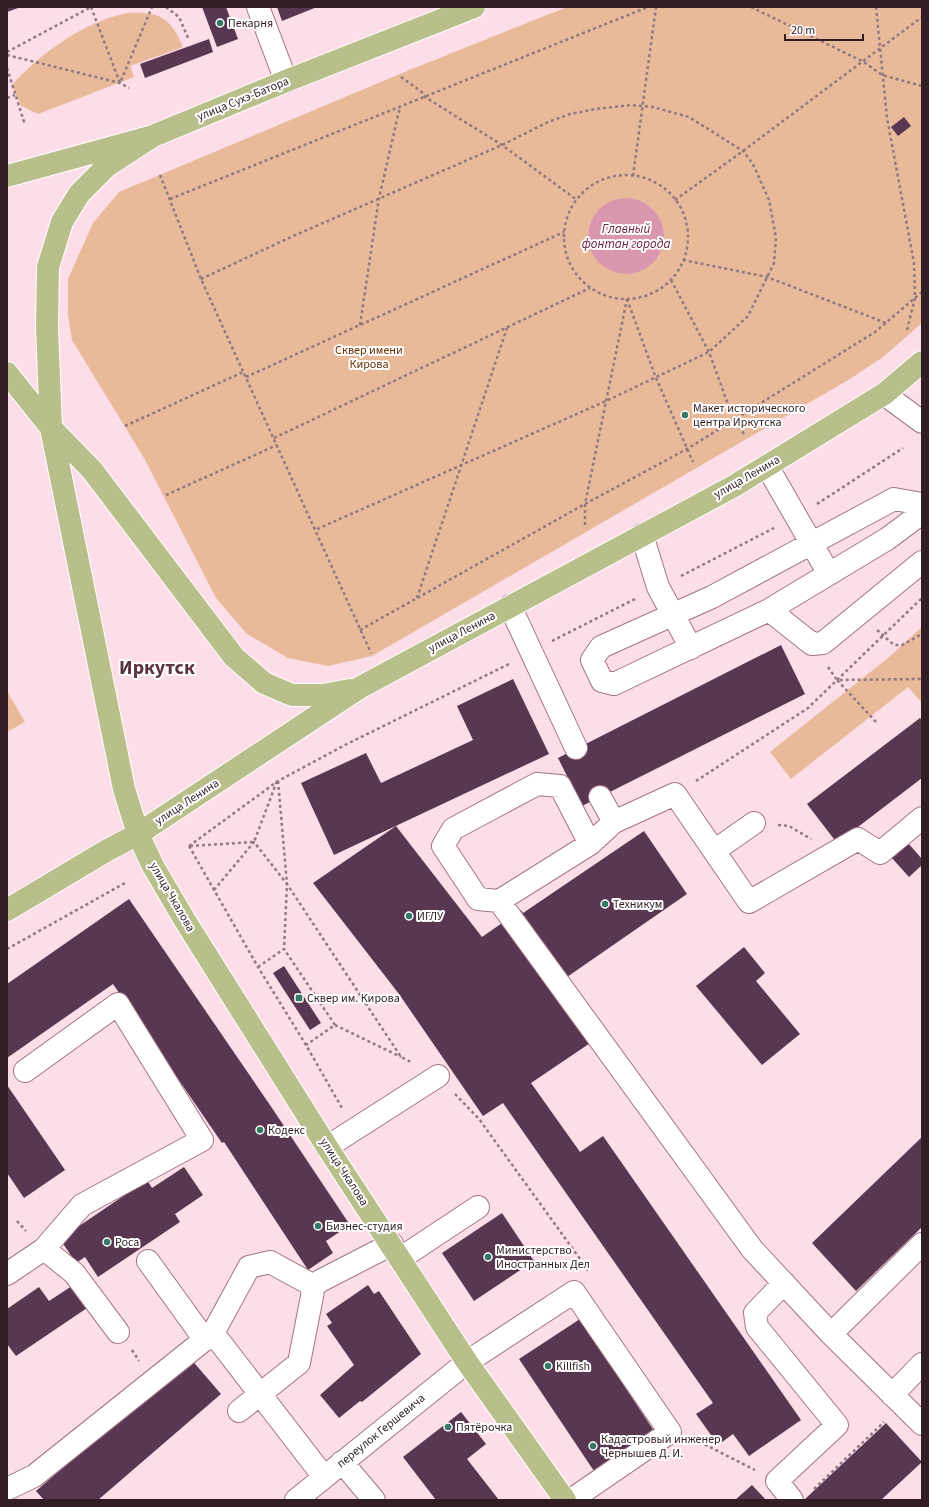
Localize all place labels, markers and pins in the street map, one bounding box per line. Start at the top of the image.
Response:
place label: Пекарня [228,15,273,32]
marker: Пекарня [215,18,225,28]
place label: Макет исторического центра Иркутска [693,400,805,431]
marker: Макет исторического центра Иркутска [680,410,690,420]
place label: Техникум [613,896,662,913]
marker: Техникум [600,899,610,909]
place label: ИГЛУ [417,908,444,925]
marker: ИГЛУ [404,911,414,921]
place label: Сквер им. Кирова [307,990,400,1007]
marker: Сквер им. Кирова [294,993,304,1003]
place label: Кодекс [268,1122,305,1139]
marker: Кодекс [255,1125,265,1135]
place label: Бизнес-студия [326,1218,403,1235]
marker: Бизнес-студия [313,1221,323,1231]
place label: Роса [115,1234,139,1251]
marker: Роса [102,1237,112,1247]
place label: Министерство Иностранных Дел [496,1242,590,1273]
marker: Министерство Иностранных Дел [483,1252,493,1262]
place label: Killfish [556,1358,590,1375]
marker: Killfish [543,1361,553,1371]
place label: Пятёрочка [456,1419,512,1436]
marker: Пятёрочка [443,1422,453,1432]
place label: Кадастровый инженер Чернышев Д. И. [601,1431,721,1462]
marker: Кадастровый инженер Чернышев Д. И. [588,1441,598,1451]

